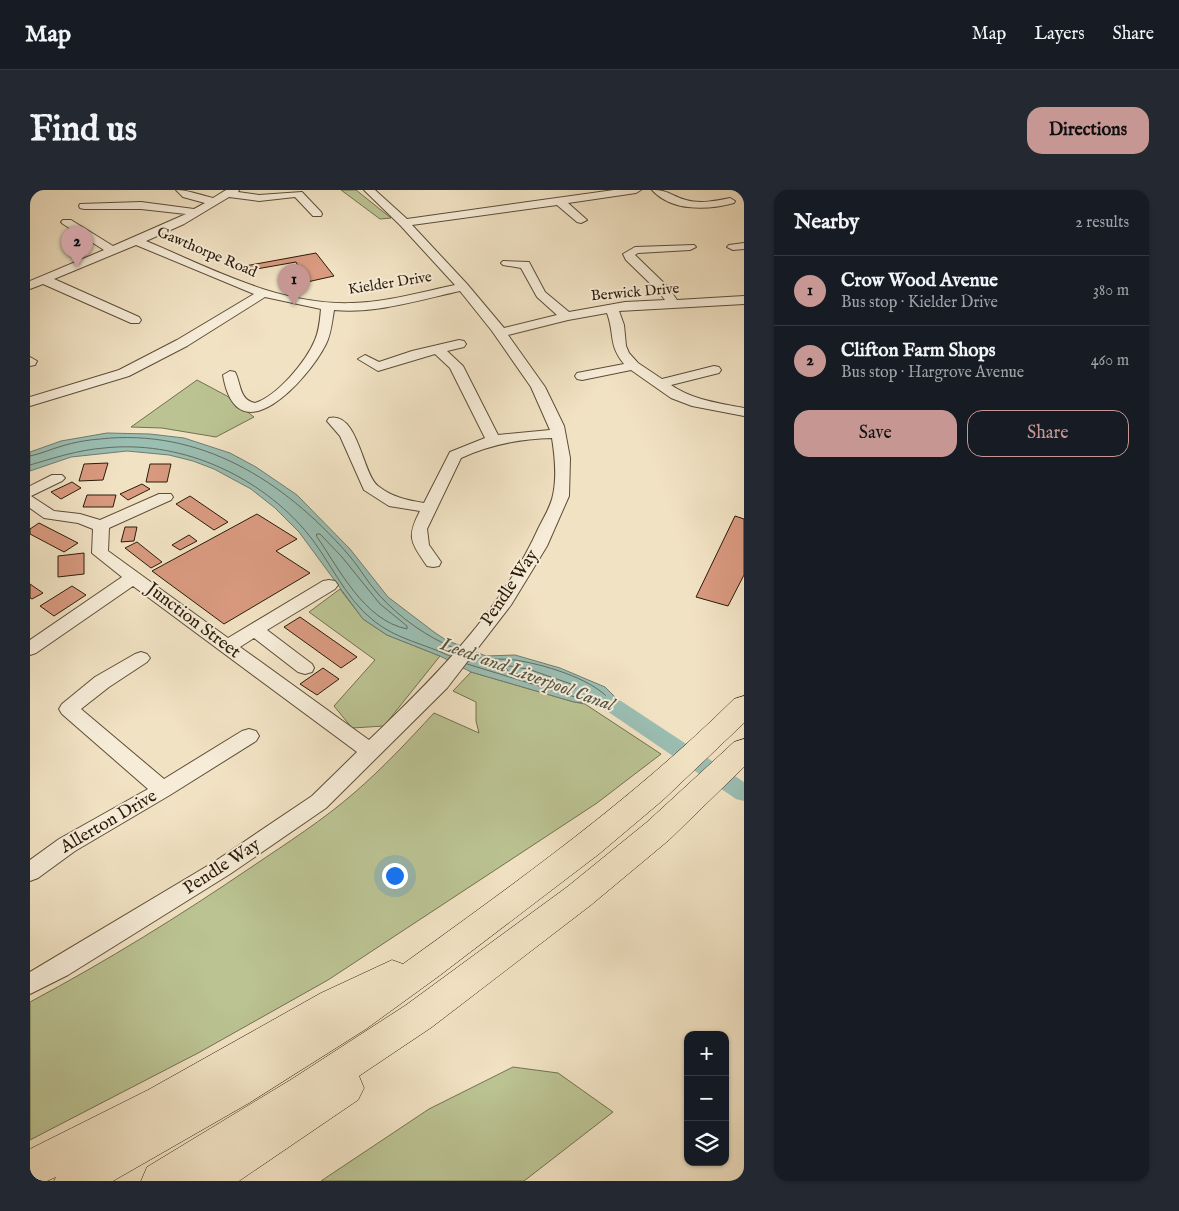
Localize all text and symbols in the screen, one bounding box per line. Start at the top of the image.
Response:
text: Map [25,19,71,50]
text: Map [972,23,1006,46]
text: Layers [1034,23,1085,46]
text: Share [1113,23,1154,46]
button: Directions [1027,107,1149,154]
text: Find us [30,108,137,153]
text: Nearby [794,209,859,236]
text: 2 results [1075,213,1129,233]
street label: Gawthorpe Road [154,222,261,282]
pin: 2 [61,226,93,267]
pin: 1 [278,264,310,305]
street label: Kielder Drive [347,267,433,299]
text: Crow Wood Avenue [841,269,998,293]
street label: Berwick Drive [590,279,680,305]
text: 1 [807,281,813,301]
text: 380 m [1093,281,1129,301]
text: Bus stop · Kielder Drive [841,293,998,313]
text: Clifton Farm Shops [841,339,995,363]
text: 2 [806,351,814,371]
text: 460 m [1091,351,1129,371]
text: Bus stop · Hargrove Avenue [841,363,1024,383]
button: Save [794,410,957,457]
button: Share [967,410,1129,457]
street label: Pendle Way [476,545,544,631]
street label: Junction Street [140,577,245,664]
water label: Leeds and Liverpool Canal [436,632,619,718]
street label: Allerton Drive [56,785,162,859]
street label: Pendle Way [179,834,265,900]
your location [382,863,408,889]
map controls [684,1031,729,1166]
button: + [684,1031,729,1076]
button: − [684,1076,729,1121]
button: layers [684,1121,729,1166]

